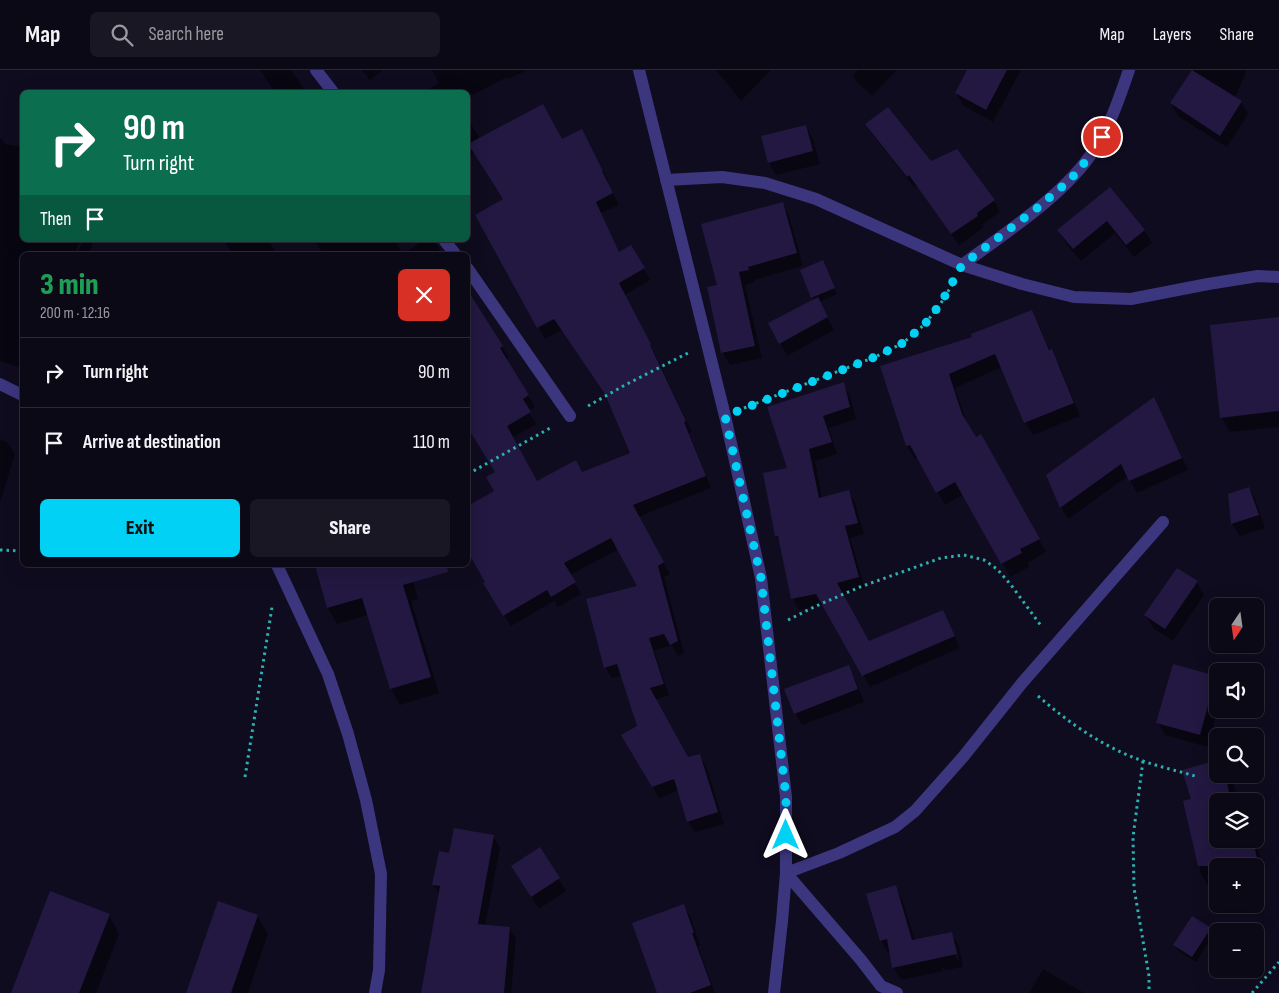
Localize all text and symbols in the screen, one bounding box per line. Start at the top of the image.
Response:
search box [90,12,440,57]
text: Map [25,20,60,49]
icon: search [108,21,136,49]
text: Search here [148,23,224,46]
text: Map [1100,24,1125,45]
text: Layers [1153,24,1192,45]
text: Share [1220,24,1254,45]
text: 90 m [123,107,185,150]
icon: right [40,110,105,175]
pin [1081,116,1123,158]
icon: arrive [1088,123,1116,151]
text: Turn right [123,150,194,177]
icon: arrive [81,205,109,233]
text: Then [40,208,71,231]
text: 3 min [40,267,99,303]
button: close [398,269,450,321]
text: 200 m · 12:16 [40,304,110,323]
icon: right [40,359,68,387]
text: Turn right [83,361,148,384]
text: 90 m [418,361,450,384]
icon: arrive [40,429,68,457]
text: Arrive at destination [83,431,221,454]
text: 110 m [413,431,450,454]
button: Exit [40,499,240,557]
button: Share [250,499,450,557]
north arrow [1209,598,1264,652]
map controls [1209,598,1264,978]
button: sound [1209,663,1264,718]
button: search [1209,728,1264,783]
button: layers [1209,793,1264,848]
position arrow [759,808,811,860]
button: + [1209,858,1264,913]
button: − [1209,923,1264,978]

